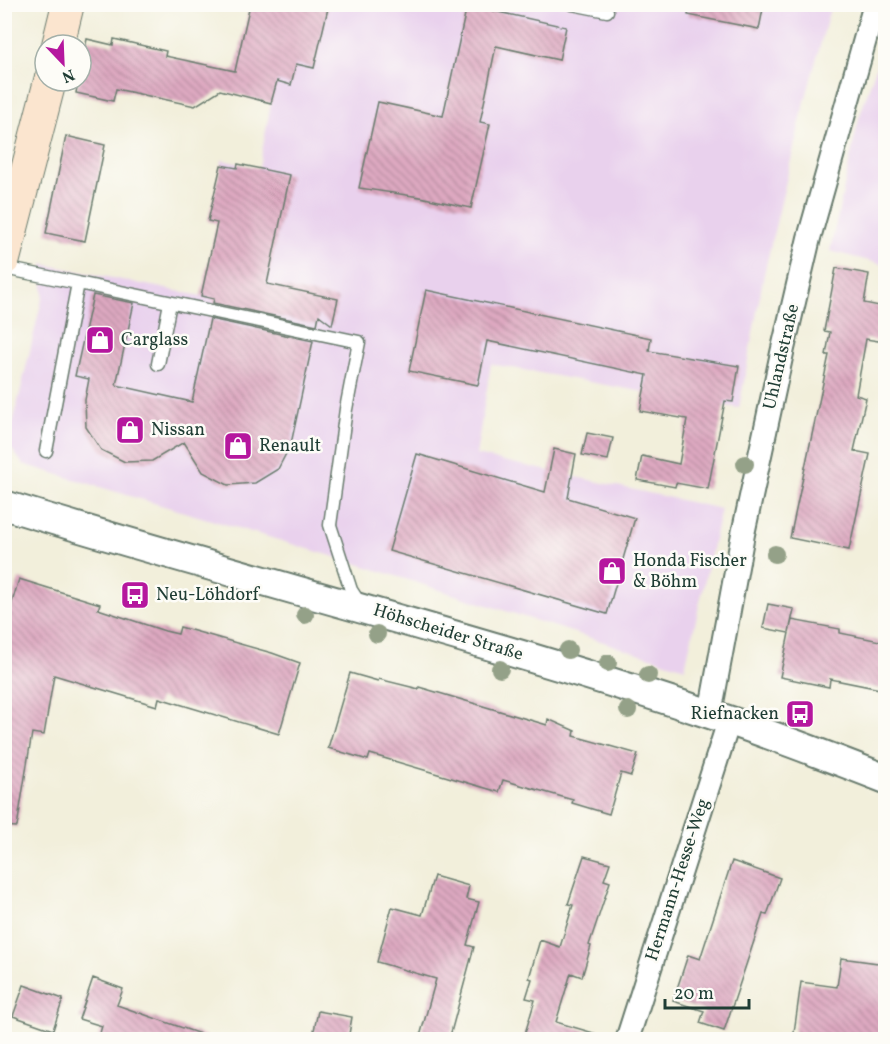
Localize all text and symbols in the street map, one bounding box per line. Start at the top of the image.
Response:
north arrow [33,33,93,93]
text: N [58,63,78,88]
street label: Uhlandstraße [758,302,806,412]
shop icon: Carglass [84,324,116,356]
place label: Carglass [121,328,188,353]
shop icon: Nissan [114,414,146,446]
place label: Nissan [151,418,205,443]
shop icon: Renault [222,430,254,462]
place label: Renault [259,434,321,459]
place label: Honda Fischer & Böhm [633,549,747,595]
shop icon: Honda Fischer & Böhm [596,555,628,587]
bus stop icon: Neu-Löhdorf [119,579,151,611]
place label: Neu-Löhdorf [156,583,261,608]
street label: Höhscheider Straße [370,598,526,668]
bus stop icon: Riefnacken [784,698,816,730]
place label: Riefnacken [690,702,779,727]
street label: Hermann-Hesse-Weg [640,795,716,965]
scale bar [665,972,749,1010]
text: 20 m [674,982,714,1007]

